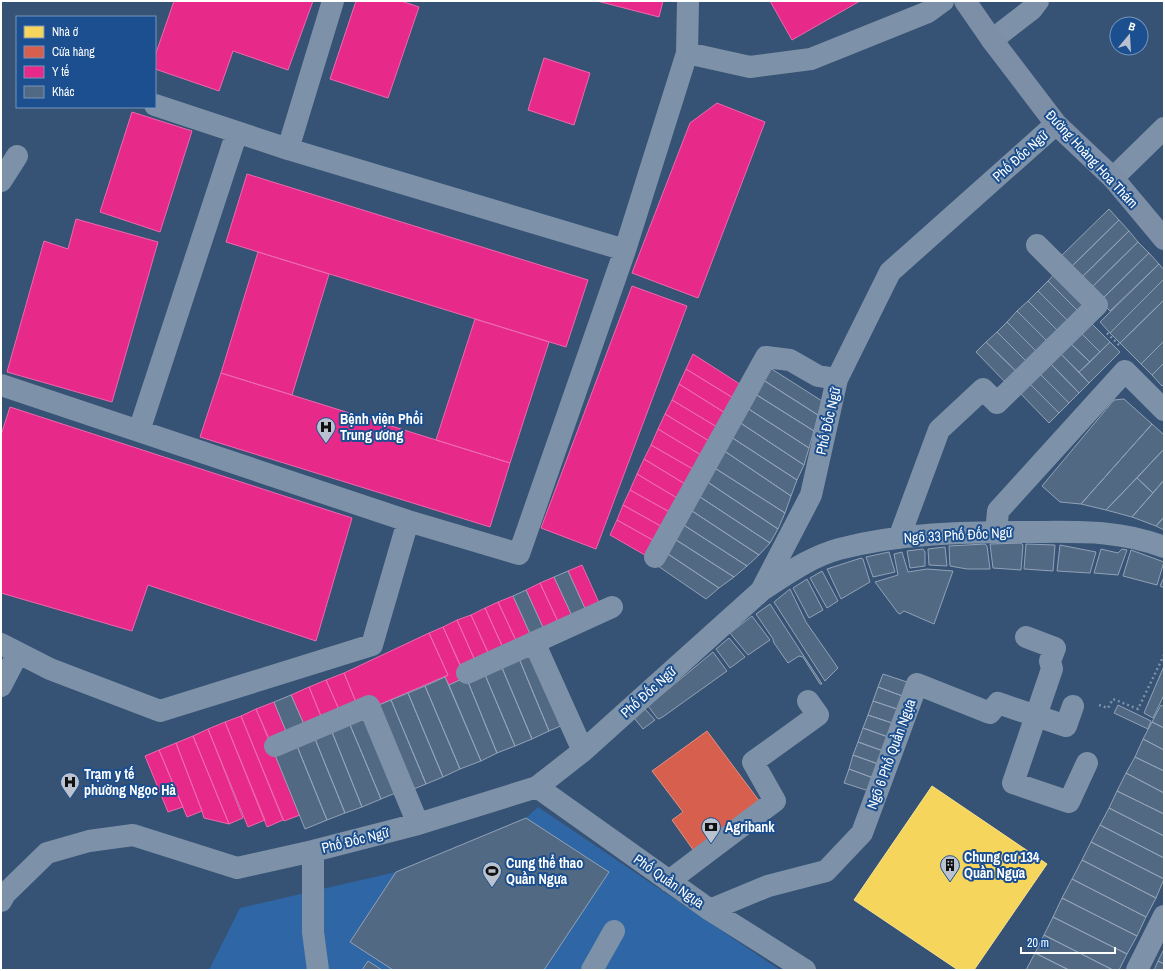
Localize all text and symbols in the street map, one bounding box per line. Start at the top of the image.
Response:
legend [16,16,156,108]
north arrow [1109,16,1149,56]
text: B [1127,19,1138,34]
text: Nhà ở [52,24,79,40]
text: Cửa hàng [52,44,95,60]
text: Y tế [52,64,69,80]
text: Khác [52,84,75,100]
street label: Đường Hoàng Hoa Thám [1042,106,1142,212]
street label: Phố Đốc Ngữ [989,126,1052,186]
street label: Phố Đốc Ngữ [812,385,845,456]
place label: Bệnh viện Phổi Trung ương [340,410,423,444]
hospital icon: Bệnh viện Phổi Trung ương [315,416,337,444]
street label: Ngõ 33 Phố Đốc Ngữ [903,523,1013,547]
street label: Phố Đốc Ngữ [617,662,680,722]
street label: Ngõ 6 Phố Quần Ngựa [863,696,920,812]
place label: Trạm y tế phường Ngọc Hà [84,765,176,799]
hospital icon: Trạm y tế phường Ngọc Hà [59,771,81,799]
bank icon: Agribank [700,816,722,844]
place label: Agribank [725,818,775,836]
street label: Phố Đốc Ngữ [320,823,391,857]
place label: Chung cư 134 Quần Ngựa [964,848,1040,882]
street label: Phố Quần Ngựa [630,850,708,912]
place label: Cung thể thao Quần Ngựa [506,854,583,888]
building icon: Chung cư 134 Quần Ngựa [939,854,961,882]
sports icon: Cung thể thao Quần Ngựa [481,860,503,888]
scale bar [1021,929,1115,955]
text: 20 m [1027,935,1049,951]

